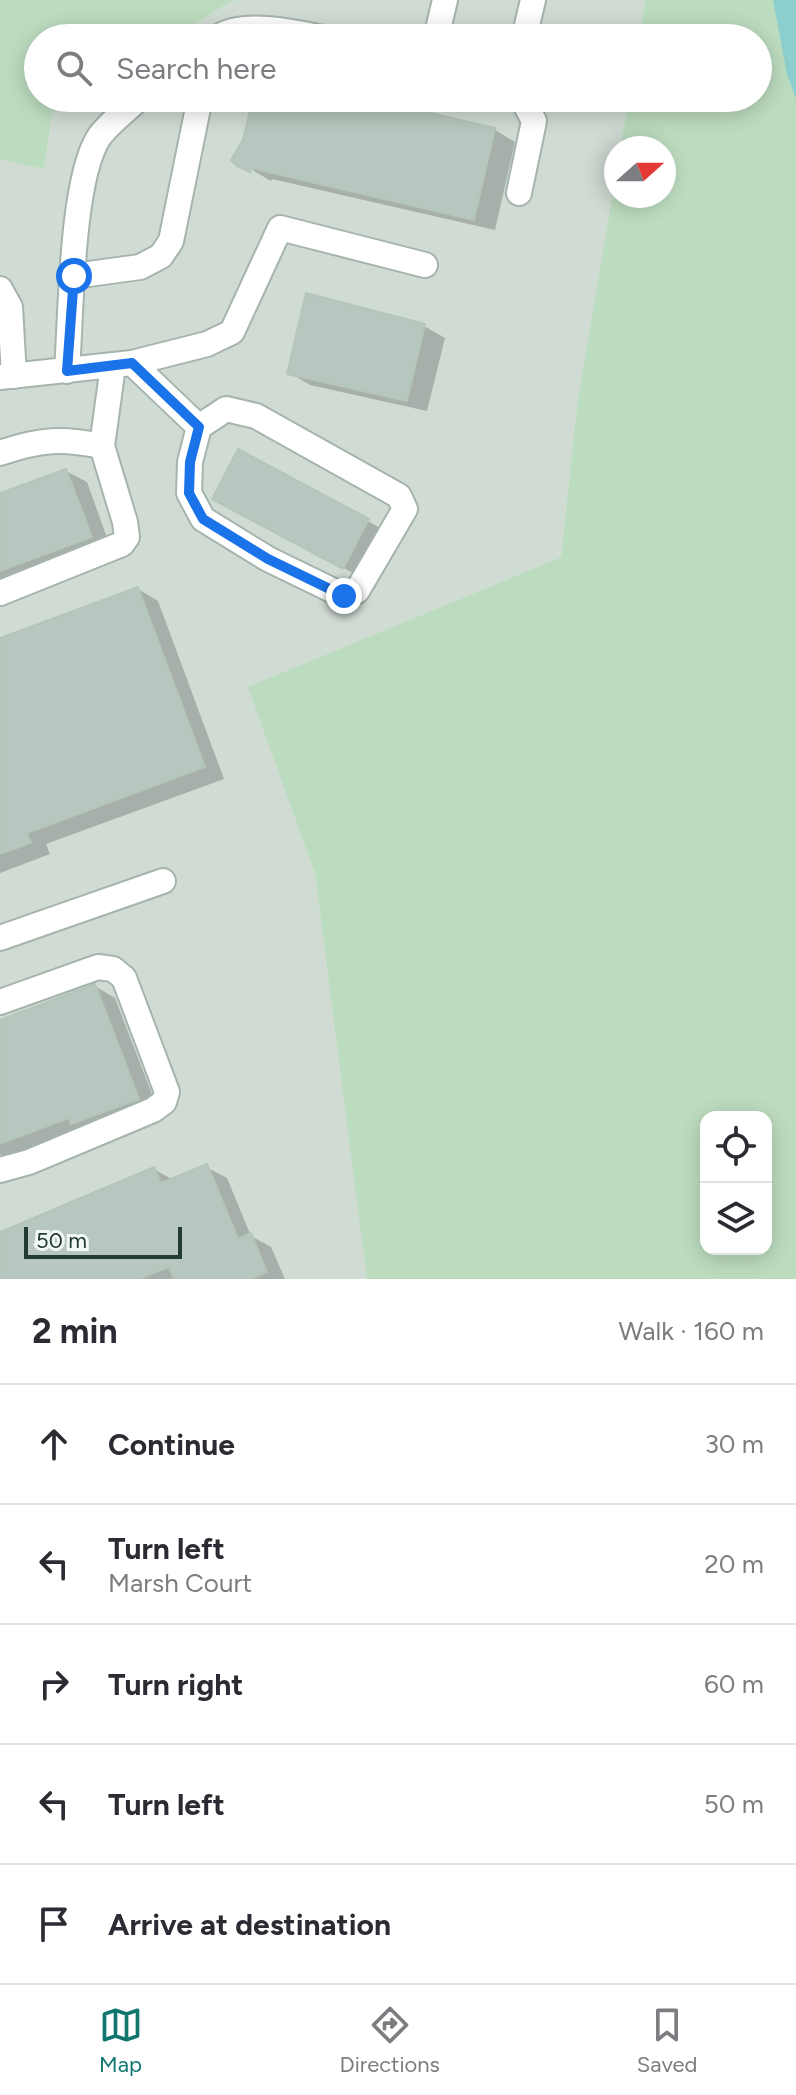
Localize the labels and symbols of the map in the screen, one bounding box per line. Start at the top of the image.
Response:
north arrow [604,136,676,208]
route start [56,258,92,294]
route end [326,578,362,614]
scale bar [24,1223,182,1259]

